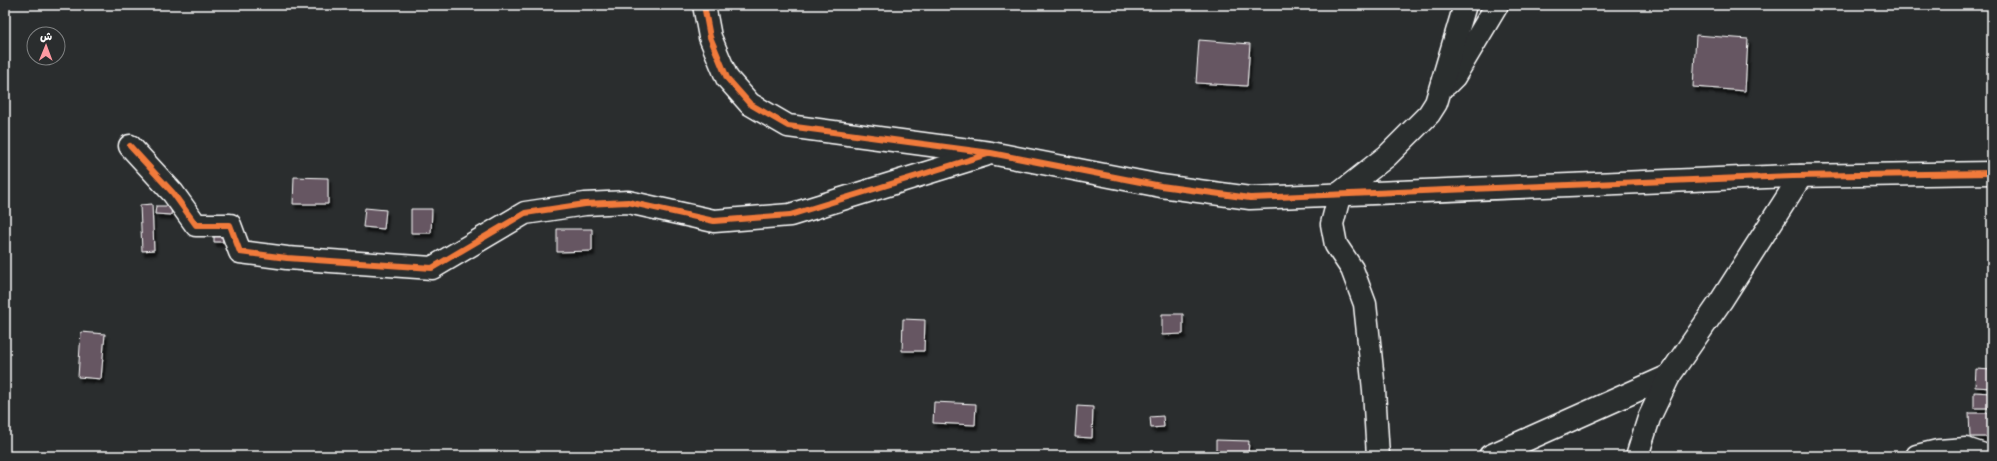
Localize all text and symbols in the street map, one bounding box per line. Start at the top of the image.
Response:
north arrow [26,26,66,66]
text: ش [40,30,52,43]

